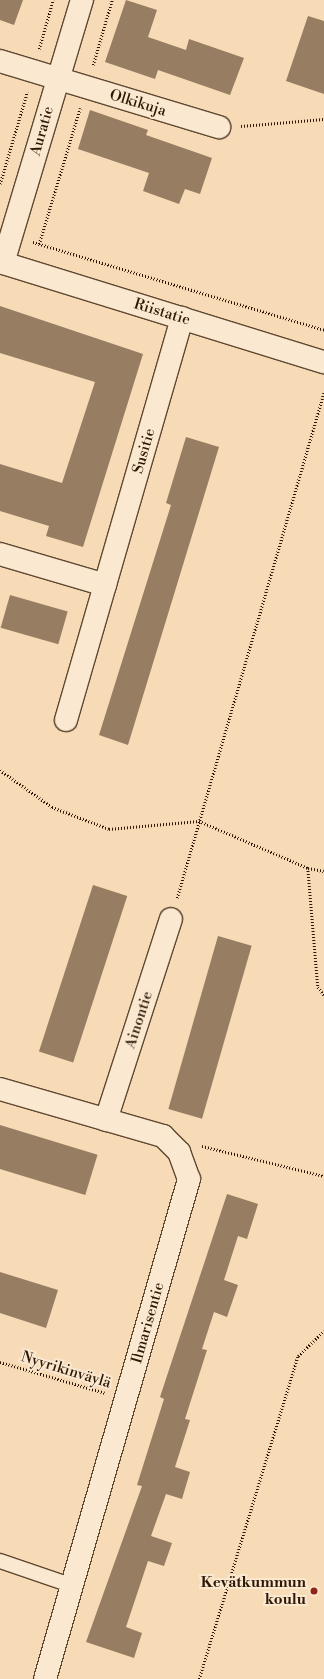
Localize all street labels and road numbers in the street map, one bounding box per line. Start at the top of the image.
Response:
street label: Olkikuja [107,86,169,120]
street label: Auratie [26,104,58,158]
street label: Riistatie [132,295,192,329]
street label: Susitie [129,426,159,476]
street label: Ainontie [121,989,157,1051]
street label: Ilmarisentie [128,1280,168,1366]
street label: Nyyrikinväylä [19,1348,113,1392]

